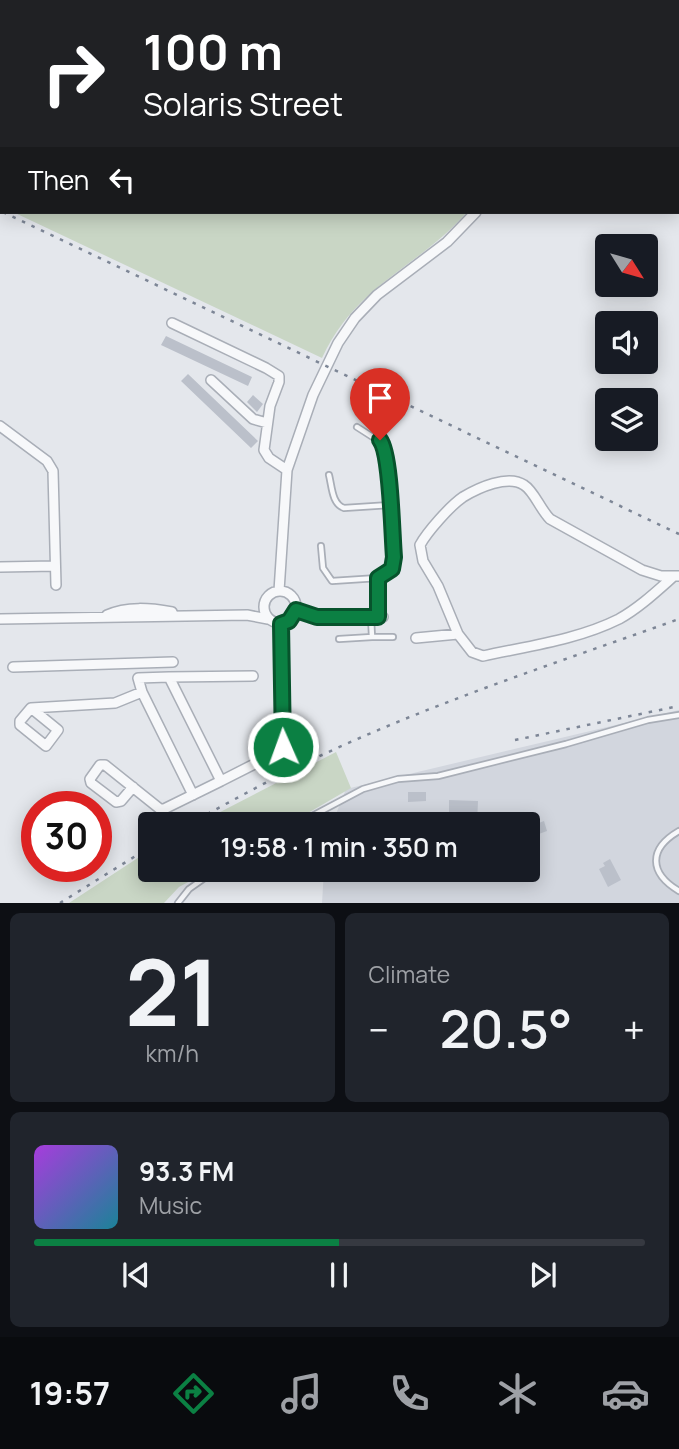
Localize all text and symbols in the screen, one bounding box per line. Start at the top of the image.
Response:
text: 100 m [143,18,283,85]
icon: right [28,28,119,119]
text: Solaris Street [143,82,343,126]
icon: left [103,161,141,199]
text: Then [28,162,89,198]
north arrow [595,234,658,298]
map controls [595,234,658,451]
button: sound [595,311,658,374]
pin [350,368,410,440]
icon: arrive [361,379,399,417]
button: layers [595,388,658,451]
position arrow [246,710,320,784]
speed limit sign: 30 [21,791,112,882]
text: 19:58 · 1 min · 350 m [220,829,458,865]
text: 21 [125,929,219,1053]
text: Climate [369,958,450,990]
text: 20.5° [440,993,572,1064]
text: − [369,1003,389,1055]
text: + [623,1003,645,1055]
text: km/h [146,1037,199,1069]
text: 93.3 FM [139,1153,234,1189]
text: Music [139,1189,202,1221]
icon: previous [117,1256,155,1294]
icon: pause [320,1256,358,1294]
icon: next [524,1256,562,1294]
icon: directions [169,1369,218,1418]
icon: music [277,1369,326,1418]
icon: phone [385,1369,434,1418]
icon: climate [493,1369,542,1418]
icon: car [601,1369,650,1418]
text: 19:57 [29,1371,110,1415]

